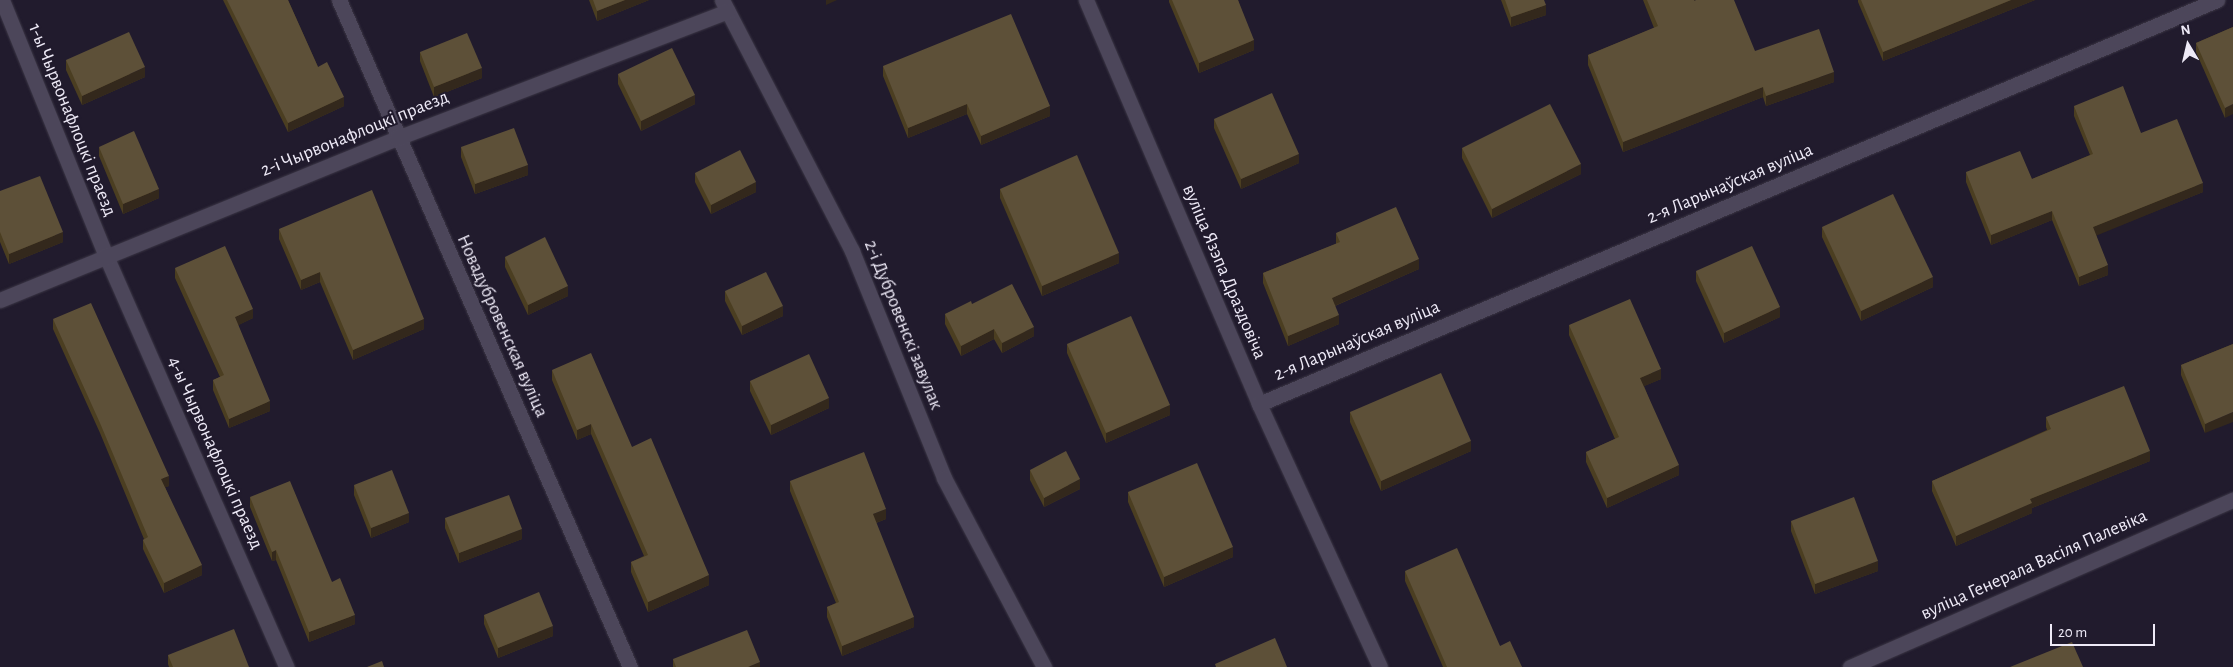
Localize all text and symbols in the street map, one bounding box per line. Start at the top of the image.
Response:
street label: 1-ы Чырвонафлоцкі праезд [23,20,121,220]
north arrow [2163,20,2213,70]
text: N [2180,23,2192,38]
street label: 2-і Чырвонафлоцкі праезд [258,86,452,182]
street label: 2-я Ларынаўская вуліца [1644,139,1816,229]
street label: вуліца Язэпа Драздовіча [1177,181,1271,363]
street label: Новадубровенская вуліца [451,231,553,421]
street label: 2-і Дубровенскі завулак [859,237,947,413]
street label: 2-я Ларынаўская вуліца [1271,296,1443,386]
street label: 4-ы Чырвонафлоцкі праезд [162,353,268,553]
street label: вуліца Генерала Васіля Палевіка [1917,505,2151,625]
scale bar [2053,614,2158,646]
text: 20 m [2058,625,2087,640]

